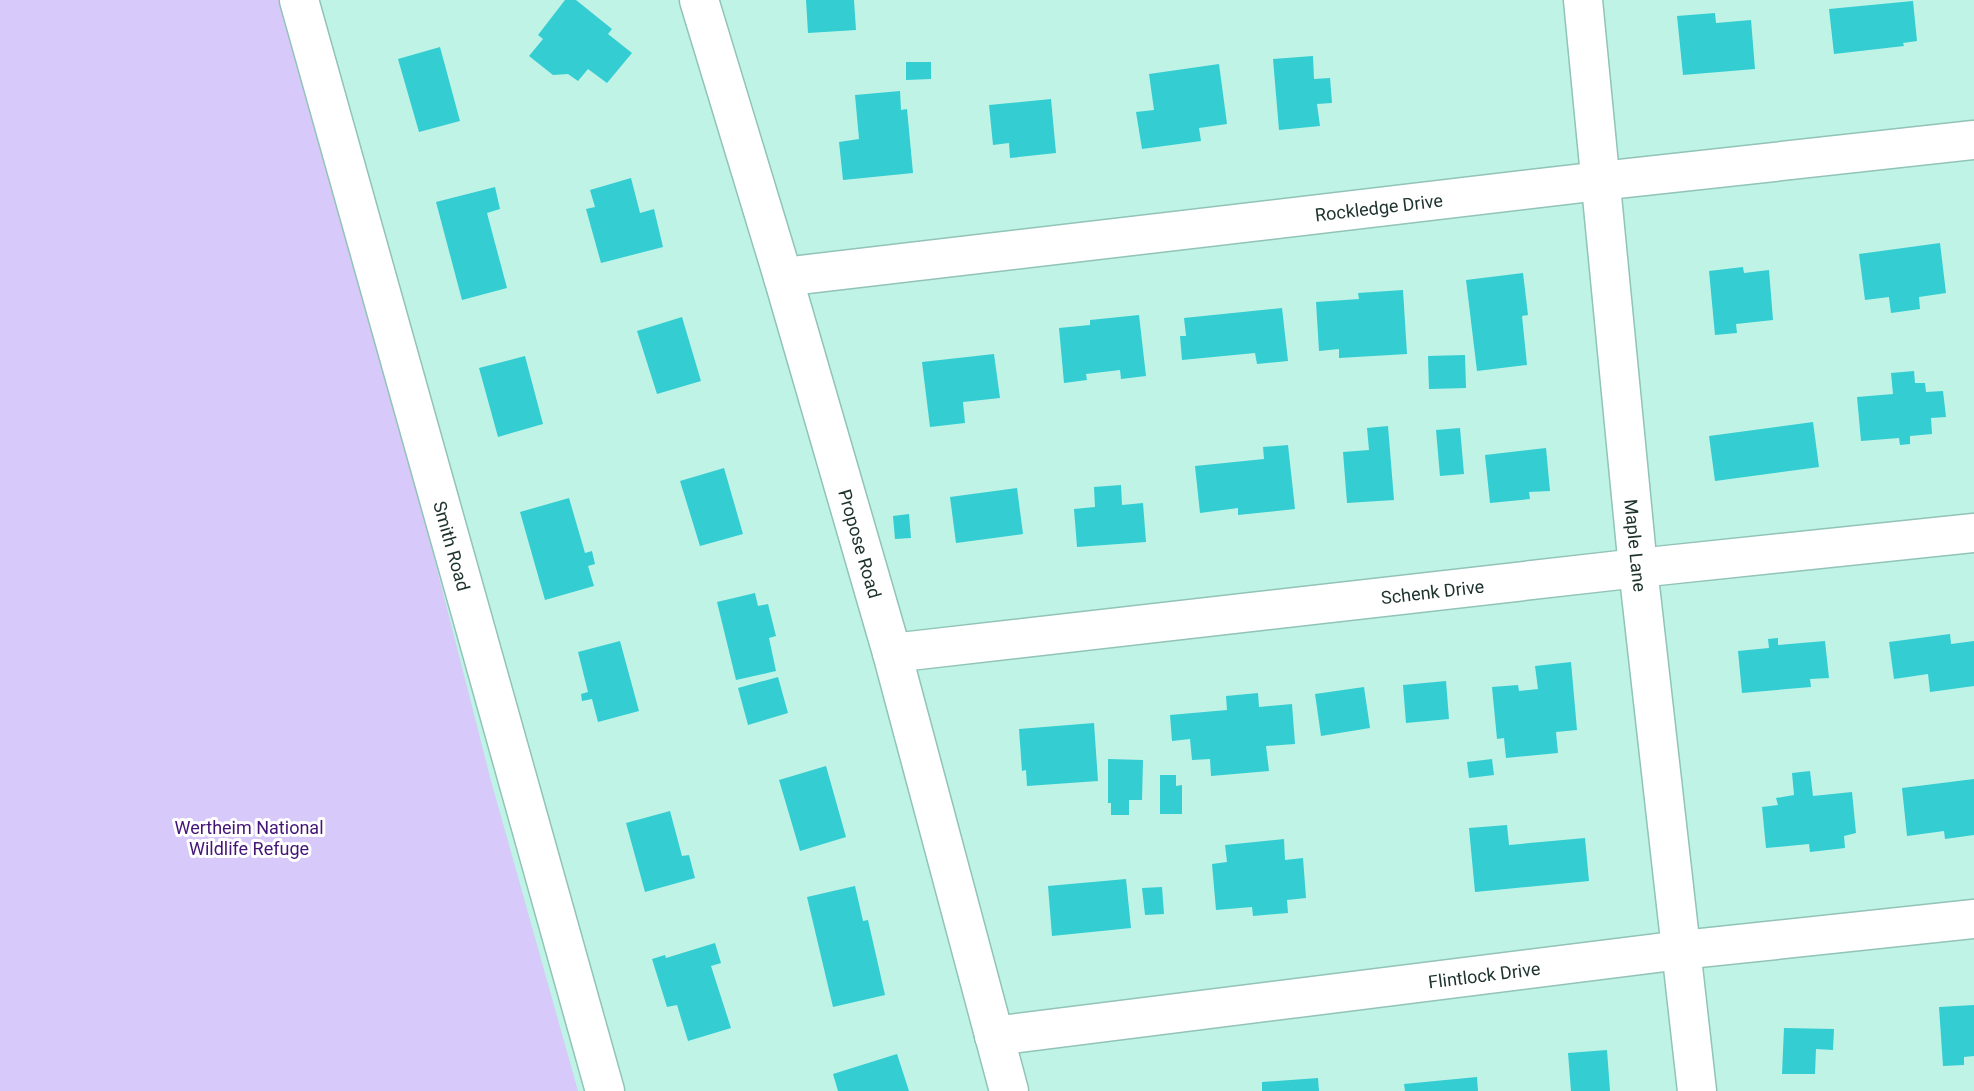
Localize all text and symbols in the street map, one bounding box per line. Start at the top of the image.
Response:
street label: Rockledge Drive [1314,189,1444,225]
street label: Propose Road [835,487,886,601]
street label: Maple Lane [1621,498,1651,593]
street label: Smith Road [430,499,475,593]
street label: Schenk Drive [1380,575,1485,608]
park label: Wertheim National Wildlife Refuge [174,817,324,859]
street label: Flintlock Drive [1427,957,1541,992]

